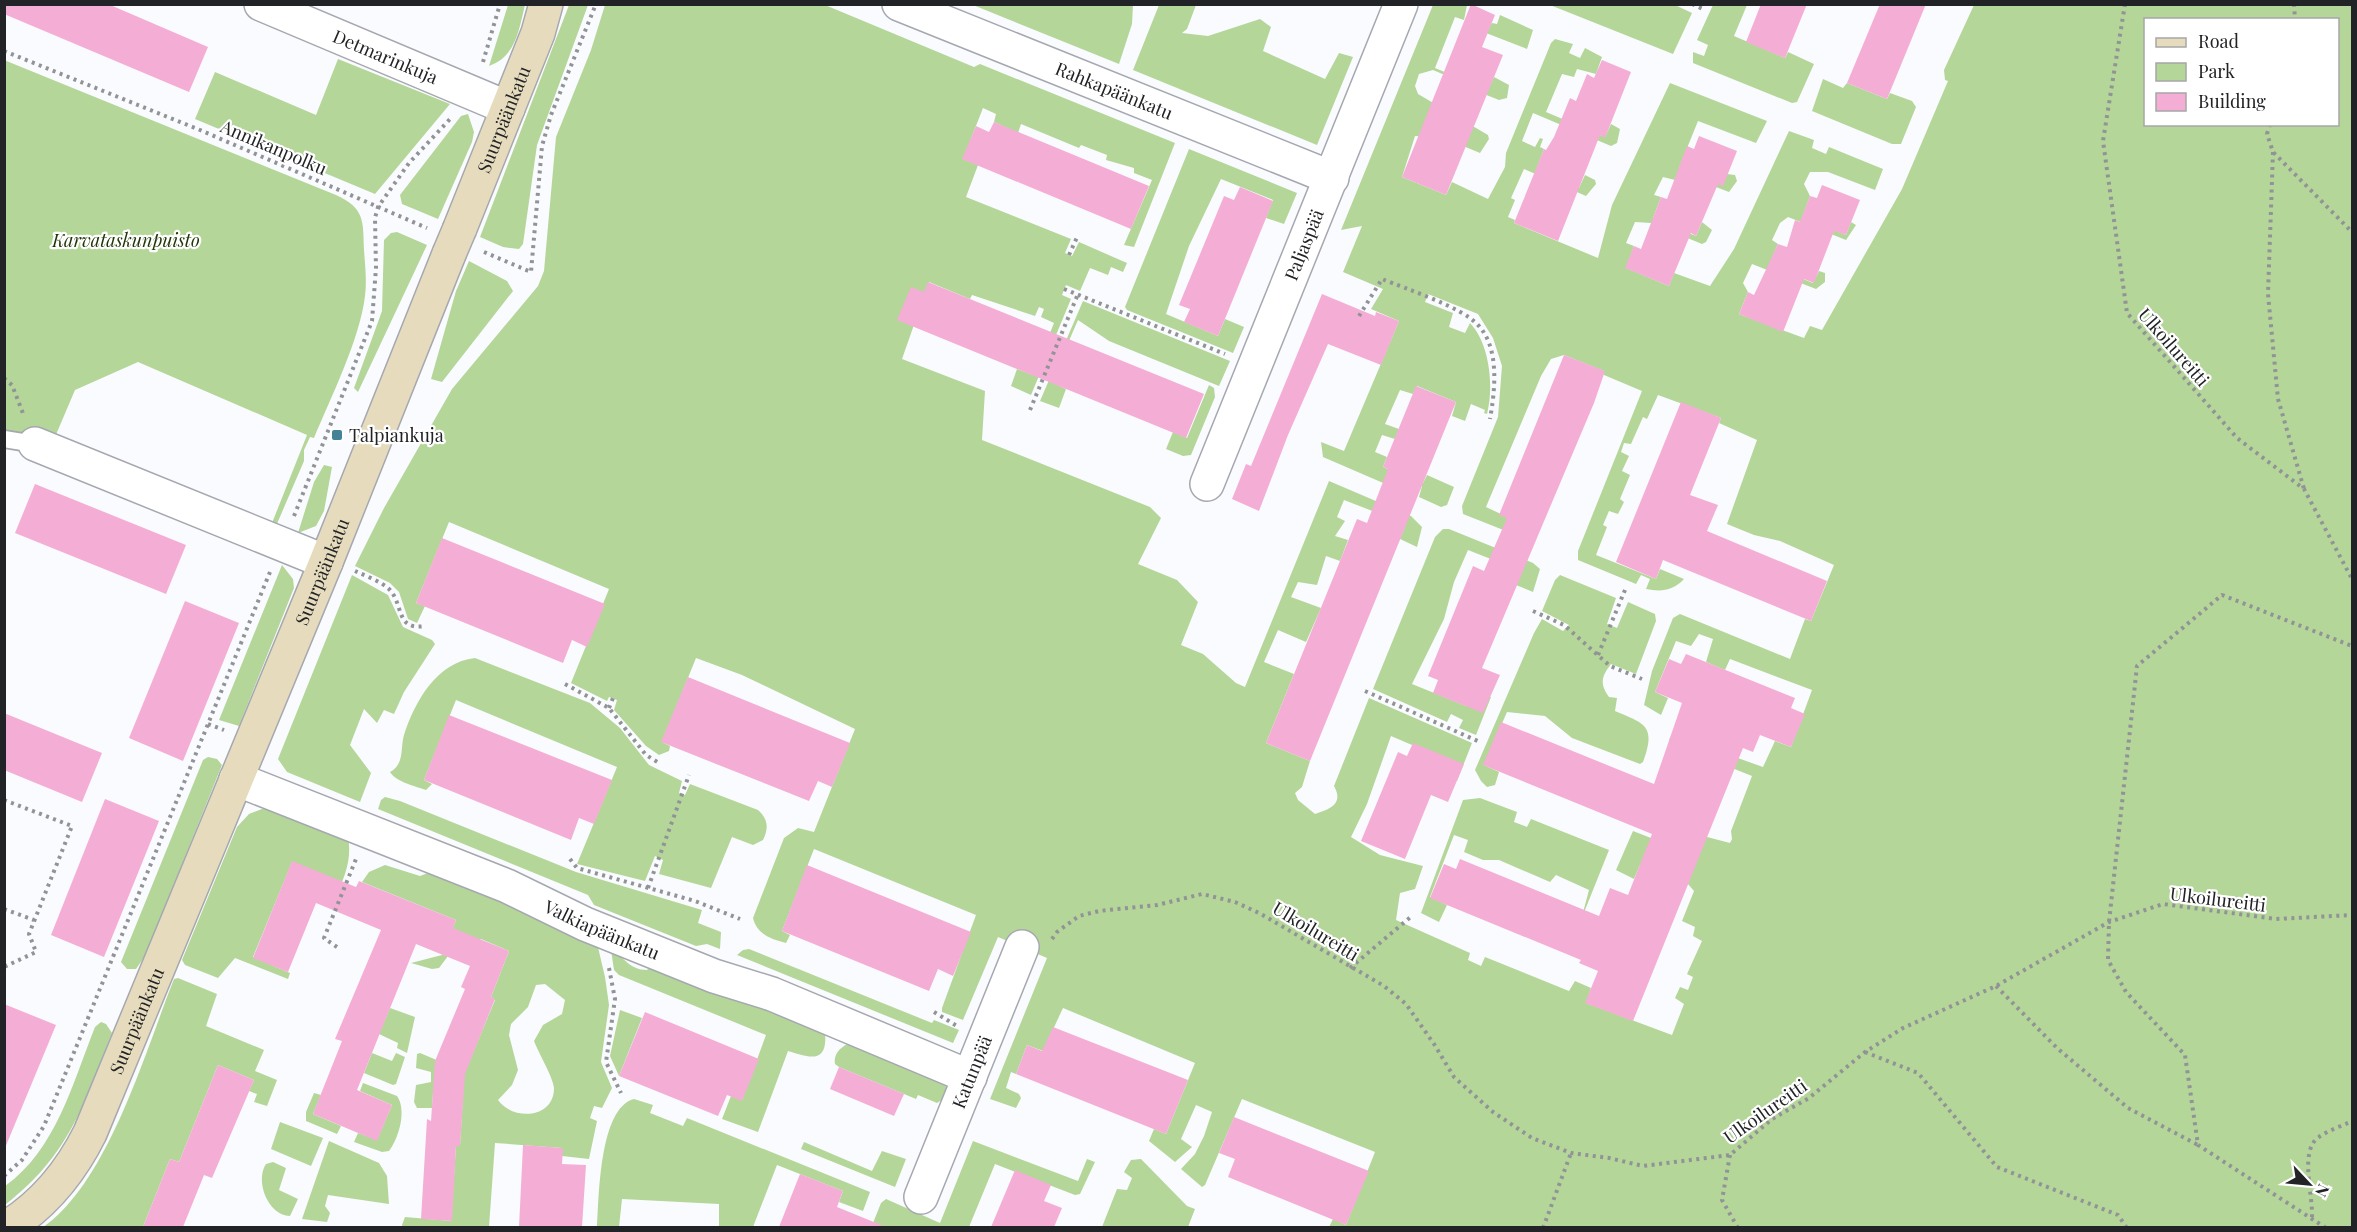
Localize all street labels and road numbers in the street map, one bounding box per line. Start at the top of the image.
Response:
street label: Detmarinkuja [329,24,442,89]
street label: Rahkapäänkatu [1052,56,1177,125]
street label: Suurpäänkatu [471,62,536,176]
street label: Annikanpolku [216,113,331,180]
street label: Paljaspää [1279,206,1329,284]
street label: Ulkoilureitti [2133,303,2215,391]
street label: Suurpäänkatu [289,514,355,629]
street label: Ulkoilureitti [2169,881,2267,917]
street label: Valkiapäänkatu [540,894,664,965]
street label: Ulkoilureitti [1268,896,1364,966]
street label: Suurpäänkatu [104,963,169,1078]
street label: Katunpää [946,1032,997,1112]
street label: Ulkoilureitti [1719,1073,1811,1149]

